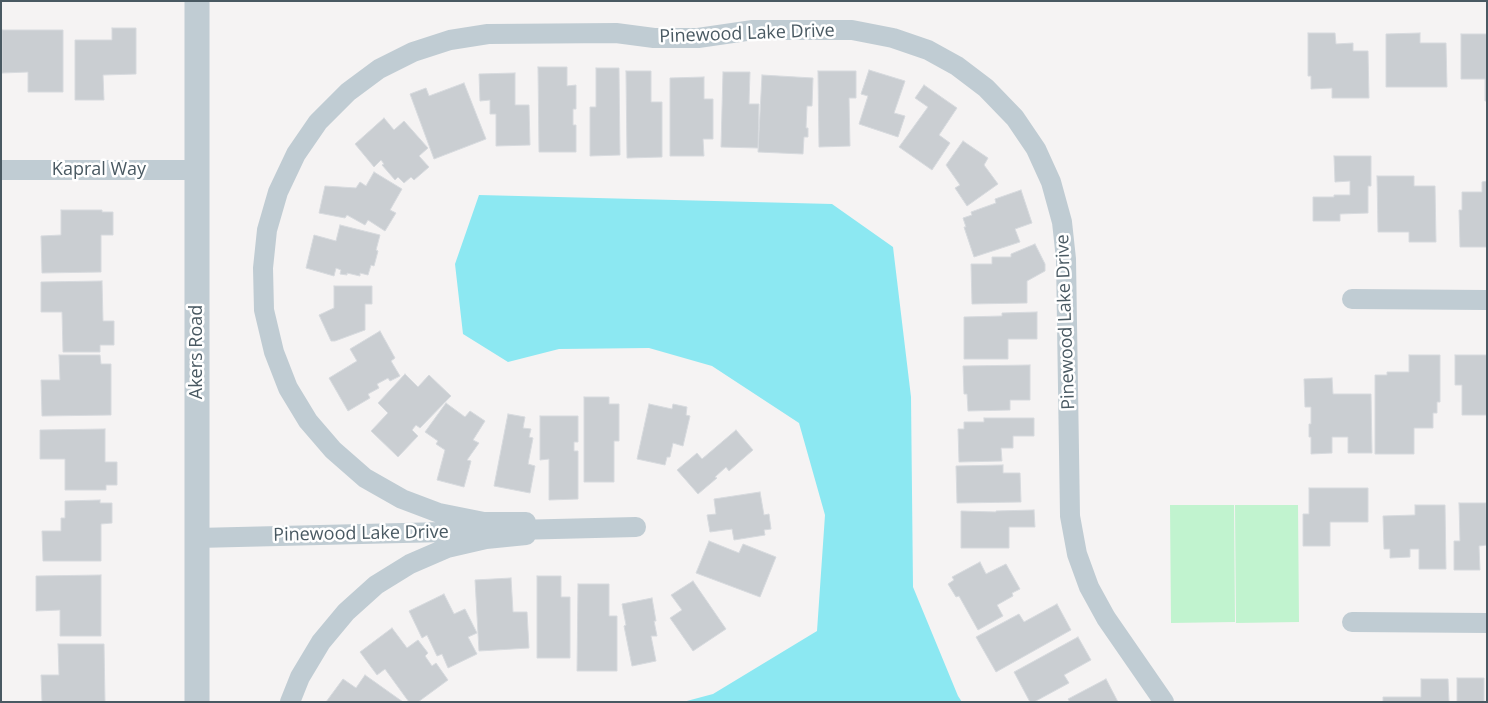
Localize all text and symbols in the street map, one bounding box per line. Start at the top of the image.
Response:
street label: Pinewood Lake Drive [659,20,835,48]
street label: Kapral Way [52,159,146,181]
street label: Pinewood Lake Drive [1052,234,1080,410]
street label: Akers Road [186,305,208,399]
street label: Pinewood Lake Drive [273,522,449,546]

